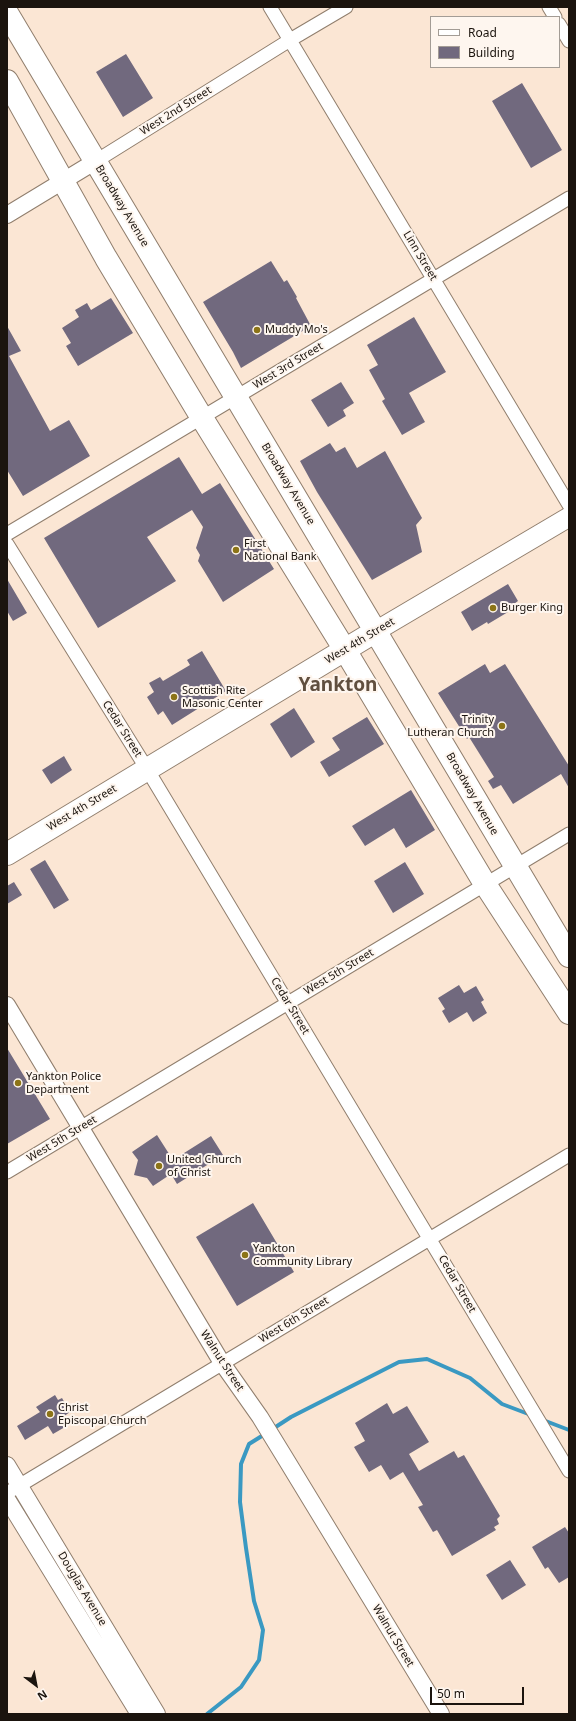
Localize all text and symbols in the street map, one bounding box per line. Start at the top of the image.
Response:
legend [430,16,560,68]
text: Road [468,24,497,41]
text: Building [468,44,515,61]
street label: West 2nd Street [138,84,214,138]
street label: Broadway Avenue [92,163,152,249]
street label: Linn Street [400,229,440,283]
place label: Muddy Mo's [265,323,328,337]
marker: Muddy Mo's [252,325,262,335]
street label: West 3rd Street [251,340,325,392]
street label: Broadway Avenue [258,441,318,527]
place label: First National Bank [244,537,317,563]
marker: First National Bank [231,545,241,555]
place label: Burger King [501,601,563,615]
marker: Burger King [488,603,498,613]
street label: West 4th Street [323,615,397,667]
district label: Yankton [299,675,377,697]
place label: Scottish Rite Masonic Center [182,684,263,710]
marker: Scottish Rite Masonic Center [169,692,179,702]
street label: Cedar Street [99,698,145,760]
place label: Trinity Lutheran Church [407,713,494,739]
marker: Trinity Lutheran Church [497,721,507,731]
street label: Broadway Avenue [443,750,501,838]
street label: West 4th Street [45,782,119,834]
street label: West 5th Street [302,946,376,998]
street label: Cedar Street [268,975,312,1037]
place label: Yankton Police Department [26,1070,101,1096]
marker: Yankton Police Department [13,1078,23,1088]
street label: West 5th Street [25,1113,99,1165]
place label: United Church of Christ [167,1153,241,1179]
marker: United Church of Christ [154,1161,164,1171]
place label: Yankton Community Library [253,1242,352,1268]
marker: Yankton Community Library [240,1250,250,1260]
street label: Cedar Street [435,1253,479,1315]
street label: West 6th Street [257,1294,331,1346]
street label: Walnut Street [197,1328,247,1394]
place label: Christ Episcopal Church [58,1401,147,1427]
marker: Christ Episcopal Church [45,1409,55,1419]
street label: Douglas Avenue [55,1550,109,1628]
street label: Walnut Street [369,1603,417,1669]
north arrow [16,1665,56,1705]
scale bar [432,1679,526,1705]
text: 50 m [437,1685,465,1702]
text: N [35,1687,50,1704]

